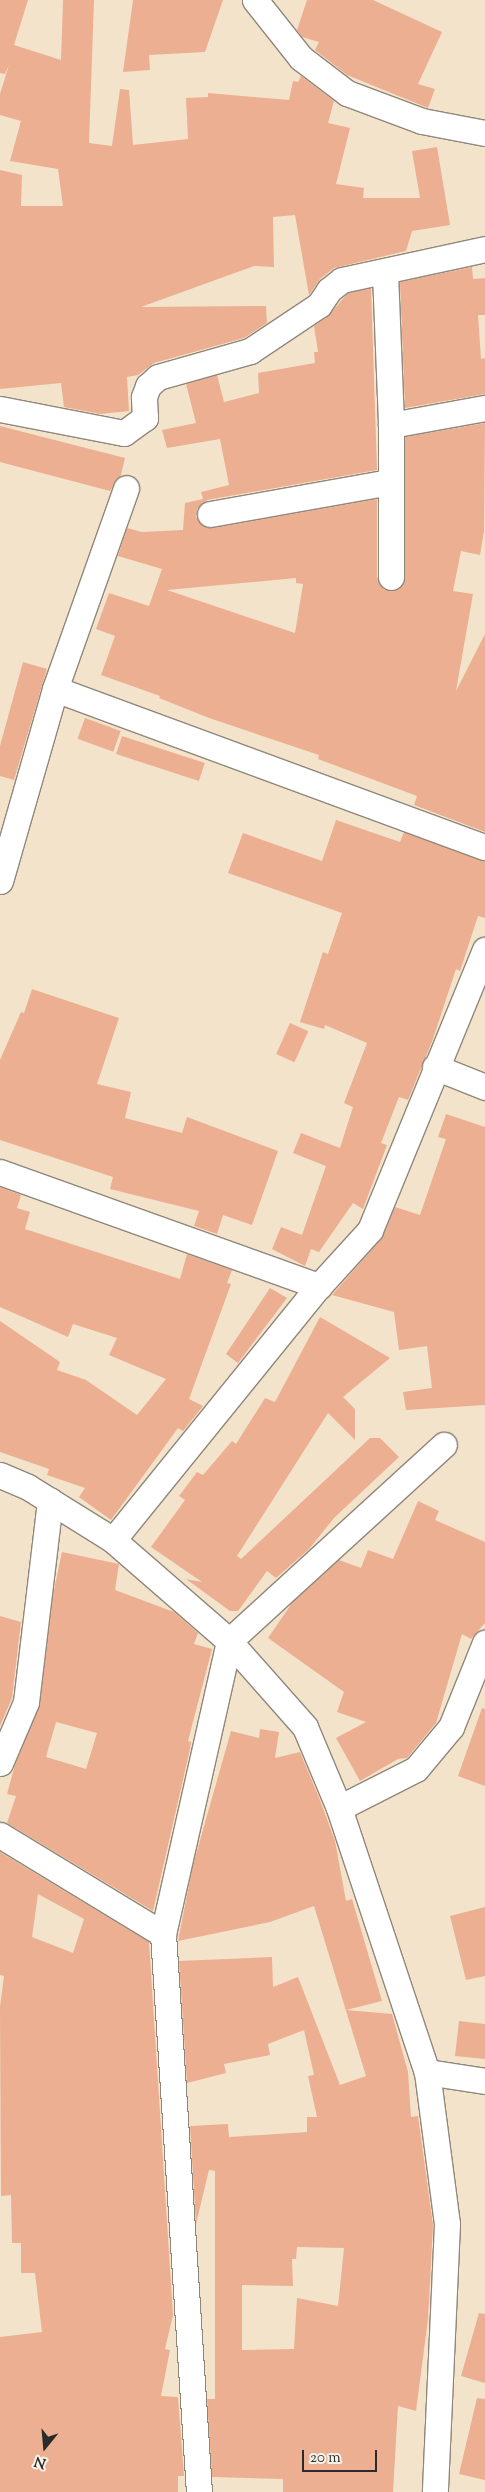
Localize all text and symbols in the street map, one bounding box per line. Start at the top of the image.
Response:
north arrow [20,2422,70,2472]
scale bar [305,2440,380,2472]
text: 20 m [310,2448,341,2469]
text: N [32,2450,49,2473]

